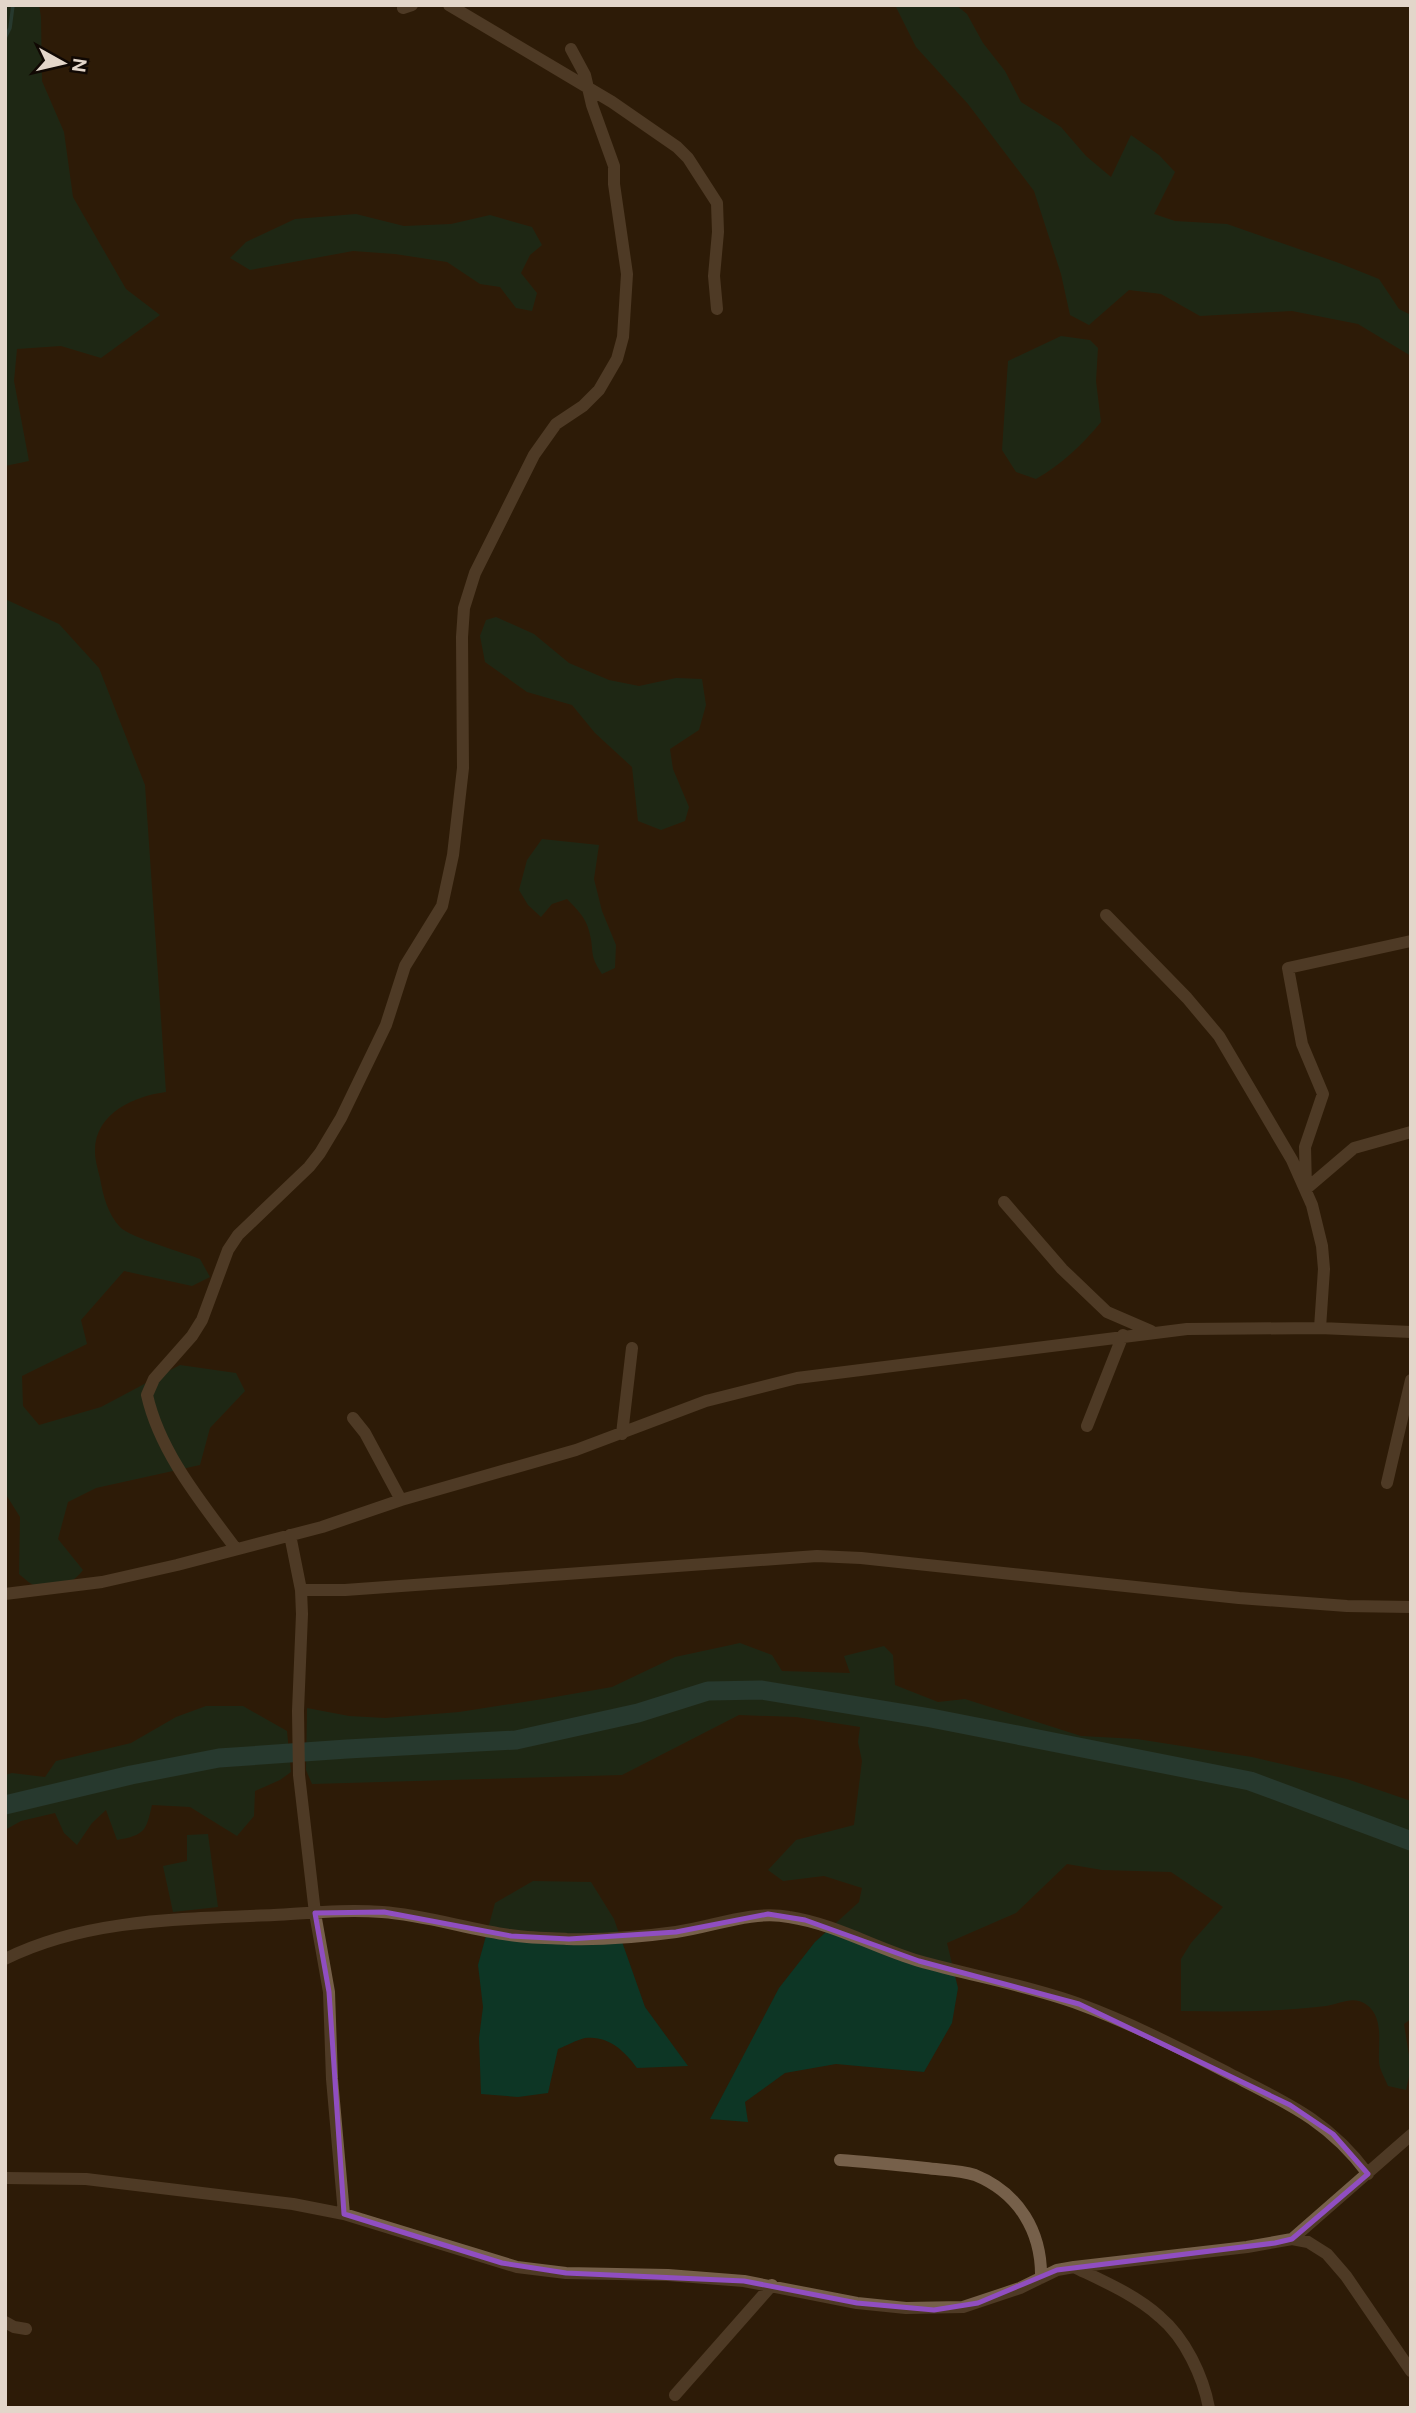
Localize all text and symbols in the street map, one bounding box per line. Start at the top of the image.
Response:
north arrow [28,28,98,98]
text: N [66,57,93,74]

